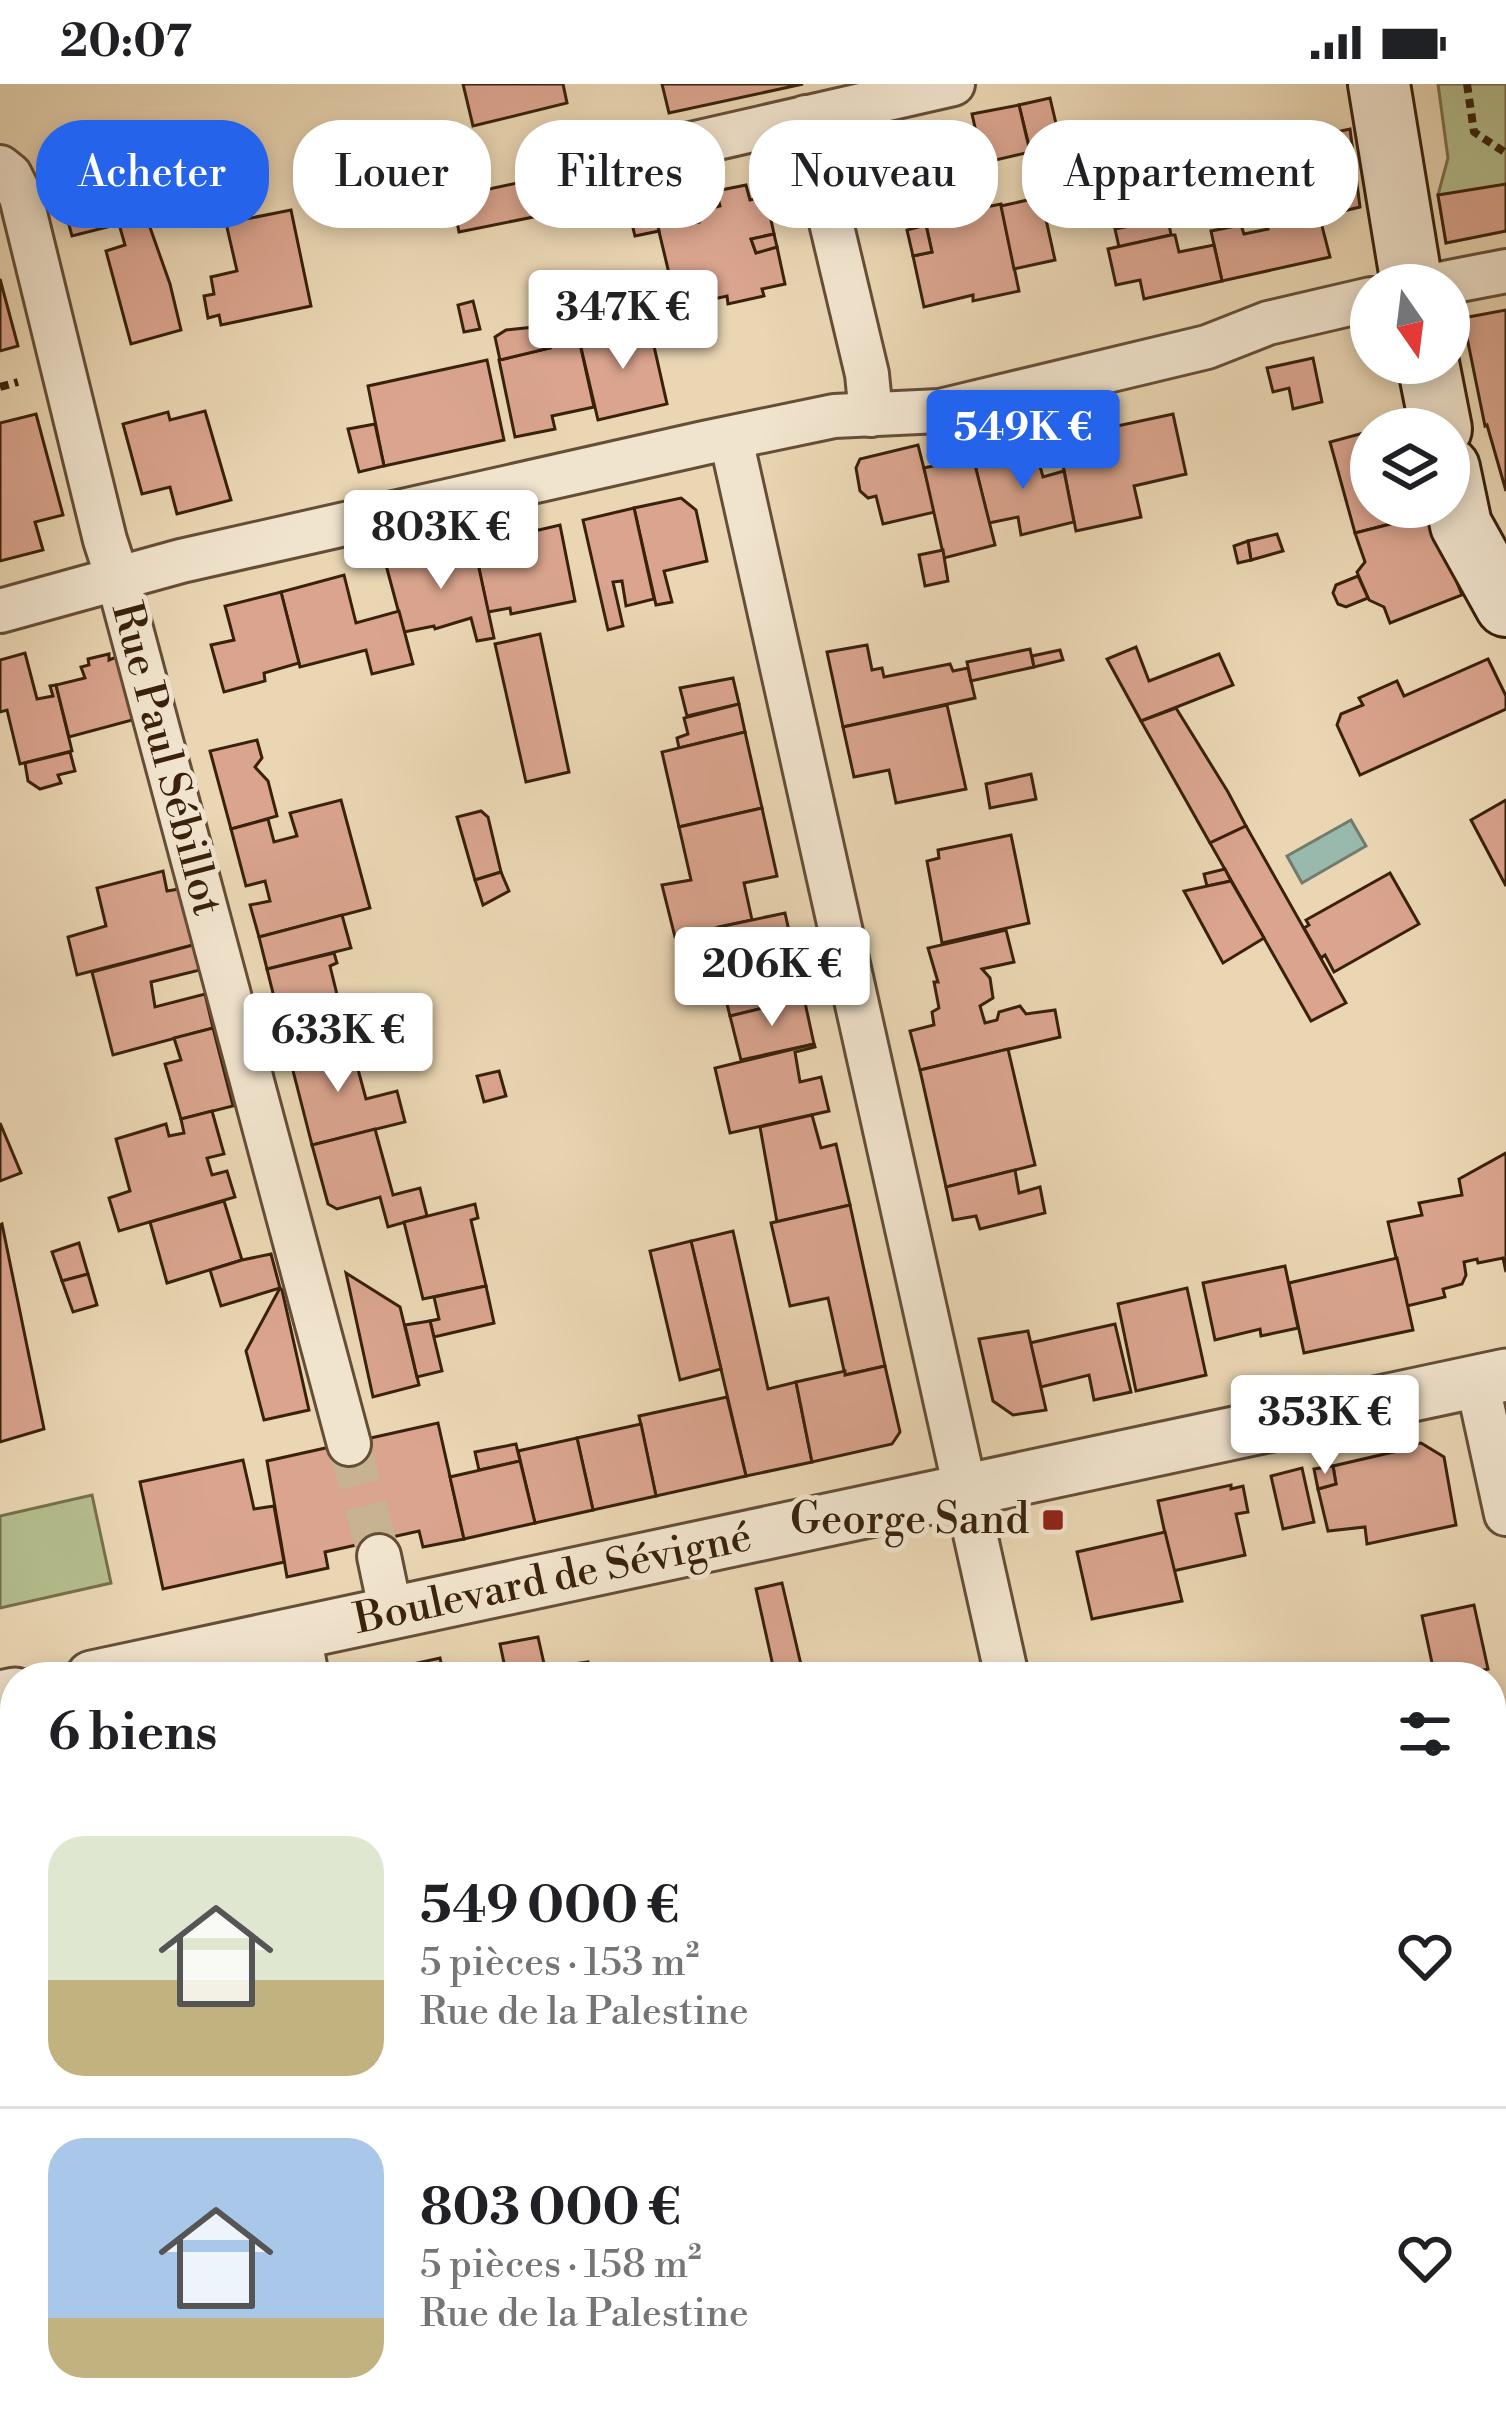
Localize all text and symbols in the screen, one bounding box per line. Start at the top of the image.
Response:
text: 20:07 [60,14,192,71]
chip: Acheter [36,120,269,228]
chip: Louer [293,120,491,228]
chip: Filtres [515,120,725,228]
chip: Nouveau [749,120,998,228]
chip: Appartement [1022,120,1358,228]
north arrow [1350,264,1470,384]
map controls [1350,264,1470,528]
pin: 347K € [525,270,721,372]
text: 347K € [556,284,690,333]
pin: 549K € [925,390,1121,492]
text: 549K € [954,404,1092,453]
button: layers [1350,408,1470,528]
pin: 803K € [343,490,539,592]
text: 803K € [371,504,511,553]
street label: Rue Paul Sébillot [99,597,233,921]
pin: 206K € [674,927,870,1029]
text: 206K € [702,941,842,990]
pin: 633K € [240,993,436,1095]
text: 633K € [271,1007,405,1056]
pin: 353K € [1227,1375,1423,1477]
text: 353K € [1258,1389,1392,1438]
place label: George Sand [790,1494,1029,1548]
marker: George Sand [1040,1507,1066,1533]
street label: Boulevard de Sévigné [349,1511,757,1648]
icon: filters [1392,1701,1458,1767]
text: 6 biens [48,1702,217,1766]
text: 549 000 € [420,1875,680,1939]
icon: home [144,1884,288,2028]
icon: heart [1392,1923,1458,1989]
text: 5 pièces · 153 m² [420,1939,699,1988]
text: Rue de la Palestine [420,1988,749,2037]
text: 803 000 € [420,2177,681,2241]
icon: home [144,2186,288,2330]
icon: heart [1392,2225,1458,2291]
text: 5 pièces · 158 m² [420,2241,702,2290]
text: Rue de la Palestine [420,2290,749,2339]

